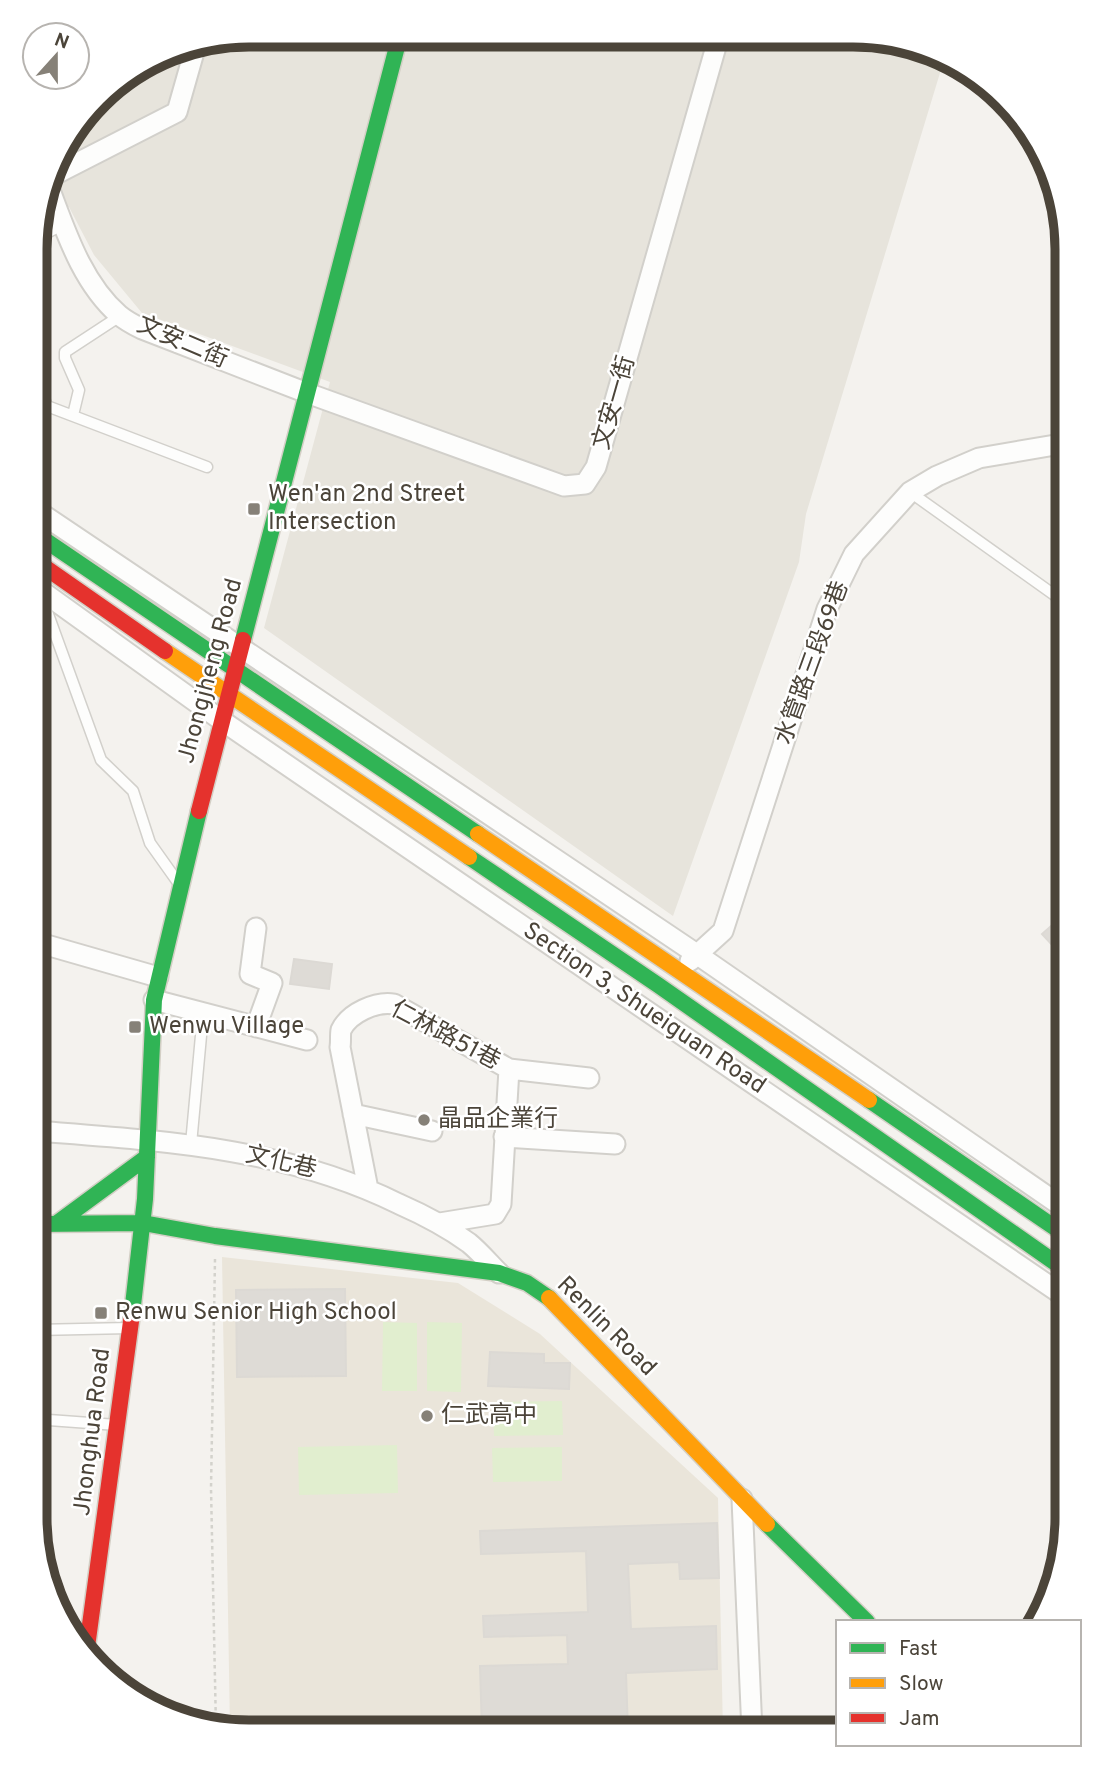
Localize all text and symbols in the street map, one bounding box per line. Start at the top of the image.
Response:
north arrow [21,21,91,91]
text: N [51,28,72,56]
street label: 文安二街 [132,310,232,376]
street label: 文安一街 [587,353,643,453]
place label: Wen'an 2nd Street Intersection [268,480,465,538]
marker: Wen'an 2nd Street Intersection [246,501,262,517]
street label: Jhongjheng Road [172,575,250,767]
street label: 水管路三段69巷 [770,577,856,749]
street label: Section 3, Shueiguan Road [517,916,771,1102]
street label: 仁林路51巷 [385,995,505,1077]
place label: Wenwu Village [149,1012,304,1042]
marker: Wenwu Village [127,1019,143,1035]
place label: 晶品企業行 [438,1105,558,1135]
marker: 晶品企業行 [416,1112,432,1128]
street label: 文化巷 [243,1140,319,1186]
street label: Renlin Road [550,1271,662,1383]
place label: Renwu Senior High School [115,1298,397,1328]
marker: Renwu Senior High School [93,1305,109,1321]
street label: Jhonghua Road [68,1346,118,1518]
place label: 仁武高中 [441,1401,537,1431]
marker: 仁武高中 [419,1408,435,1424]
legend [836,1620,1081,1746]
text: Fast [899,1636,938,1663]
text: Slow [899,1671,944,1698]
text: Jam [899,1706,940,1733]

